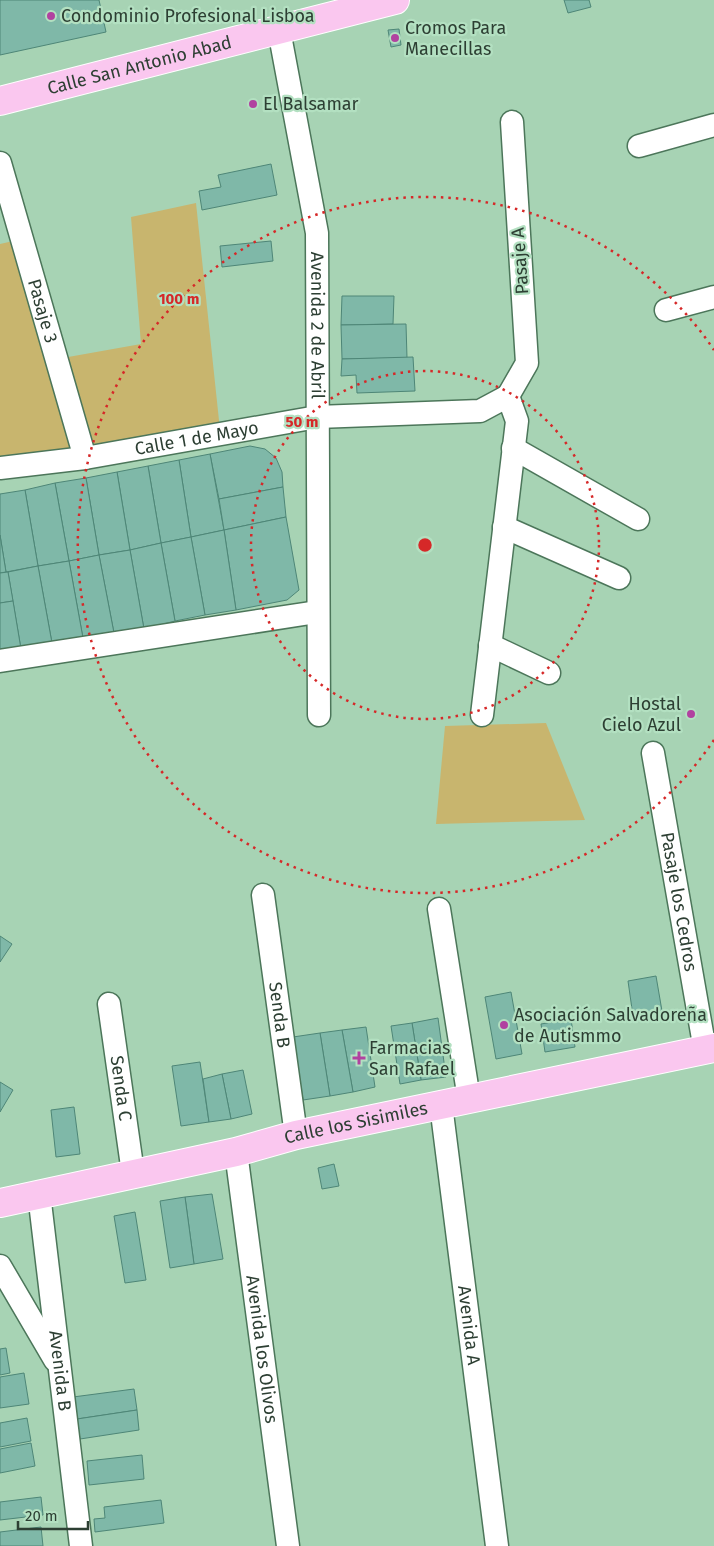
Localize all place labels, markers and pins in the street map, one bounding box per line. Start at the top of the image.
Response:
place label: Condominio Profesional Lisboa [61,5,315,27]
marker: Condominio Profesional Lisboa [45,10,57,22]
place label: Cromos Para Manecillas [405,17,506,60]
marker: Cromos Para Manecillas [389,32,401,44]
place label: El Balsamar [263,93,359,115]
marker: El Balsamar [247,98,259,110]
centre of rings [416,536,434,554]
place label: Hostal Cielo Azul [602,693,681,736]
marker: Hostal Cielo Azul [685,708,697,720]
place label: Asociación Salvadoreña de Autismmo [514,1004,707,1047]
marker: Asociación Salvadoreña de Autismmo [498,1019,510,1031]
place label: Farmacias San Rafael [369,1037,455,1080]
marker: Farmacias San Rafael [353,1052,365,1064]

